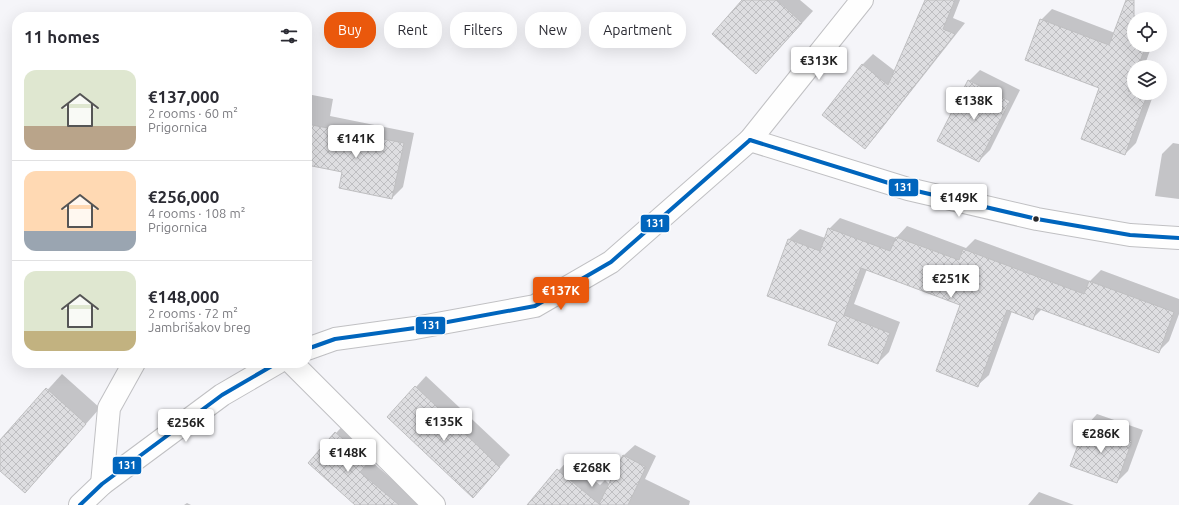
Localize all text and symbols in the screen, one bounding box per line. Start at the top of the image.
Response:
chip: Buy [324,12,376,48]
chip: Rent [384,12,442,48]
chip: Filters [450,12,517,48]
chip: New [525,12,581,48]
chip: Apartment [589,12,686,48]
map controls [1127,12,1167,100]
button: locate [1127,12,1167,52]
icon: filters [278,25,300,47]
text: 11 homes [24,27,100,46]
pin: €313K [791,47,847,81]
text: €313K [800,53,838,67]
button: layers [1127,60,1167,100]
icon: home [56,86,104,134]
text: €137,000 [148,87,219,106]
pin: €138K [946,87,1002,121]
text: €138K [955,93,993,107]
text: 2 rooms · 60 m² [148,106,238,120]
text: Prigornica [148,120,207,134]
pin: €141K [328,125,384,159]
text: €141K [337,131,375,145]
line badge: 131 [888,178,919,197]
text: 131 [894,181,912,193]
pin: €149K [931,184,987,218]
icon: home [56,187,104,235]
text: €256,000 [148,187,219,206]
text: €149K [940,190,978,204]
text: 4 rooms · 108 m² [148,206,245,220]
line badge: 131 [640,214,670,233]
unlabelled marker [1031,214,1041,224]
text: 131 [646,217,664,229]
text: Prigornica [148,220,207,234]
pin: €251K [923,265,979,299]
text: €251K [932,271,970,285]
pin: €137K [533,277,589,311]
text: €137K [542,283,580,297]
icon: home [56,287,104,335]
text: €148,000 [148,287,219,306]
text: 2 rooms · 72 m² [148,306,238,320]
line badge: 131 [415,316,446,335]
text: 131 [422,319,440,331]
text: Jambrišakov breg [148,320,251,334]
pin: €135K [416,408,472,442]
pin: €256K [158,409,214,443]
text: €135K [425,414,463,428]
text: €256K [167,415,205,429]
pin: €286K [1073,420,1129,454]
text: €286K [1082,426,1120,440]
pin: €148K [320,439,376,473]
text: €148K [329,445,367,459]
pin: €268K [564,454,620,488]
line badge: 131 [112,456,142,475]
text: 131 [118,459,136,471]
text: €268K [573,460,611,474]

